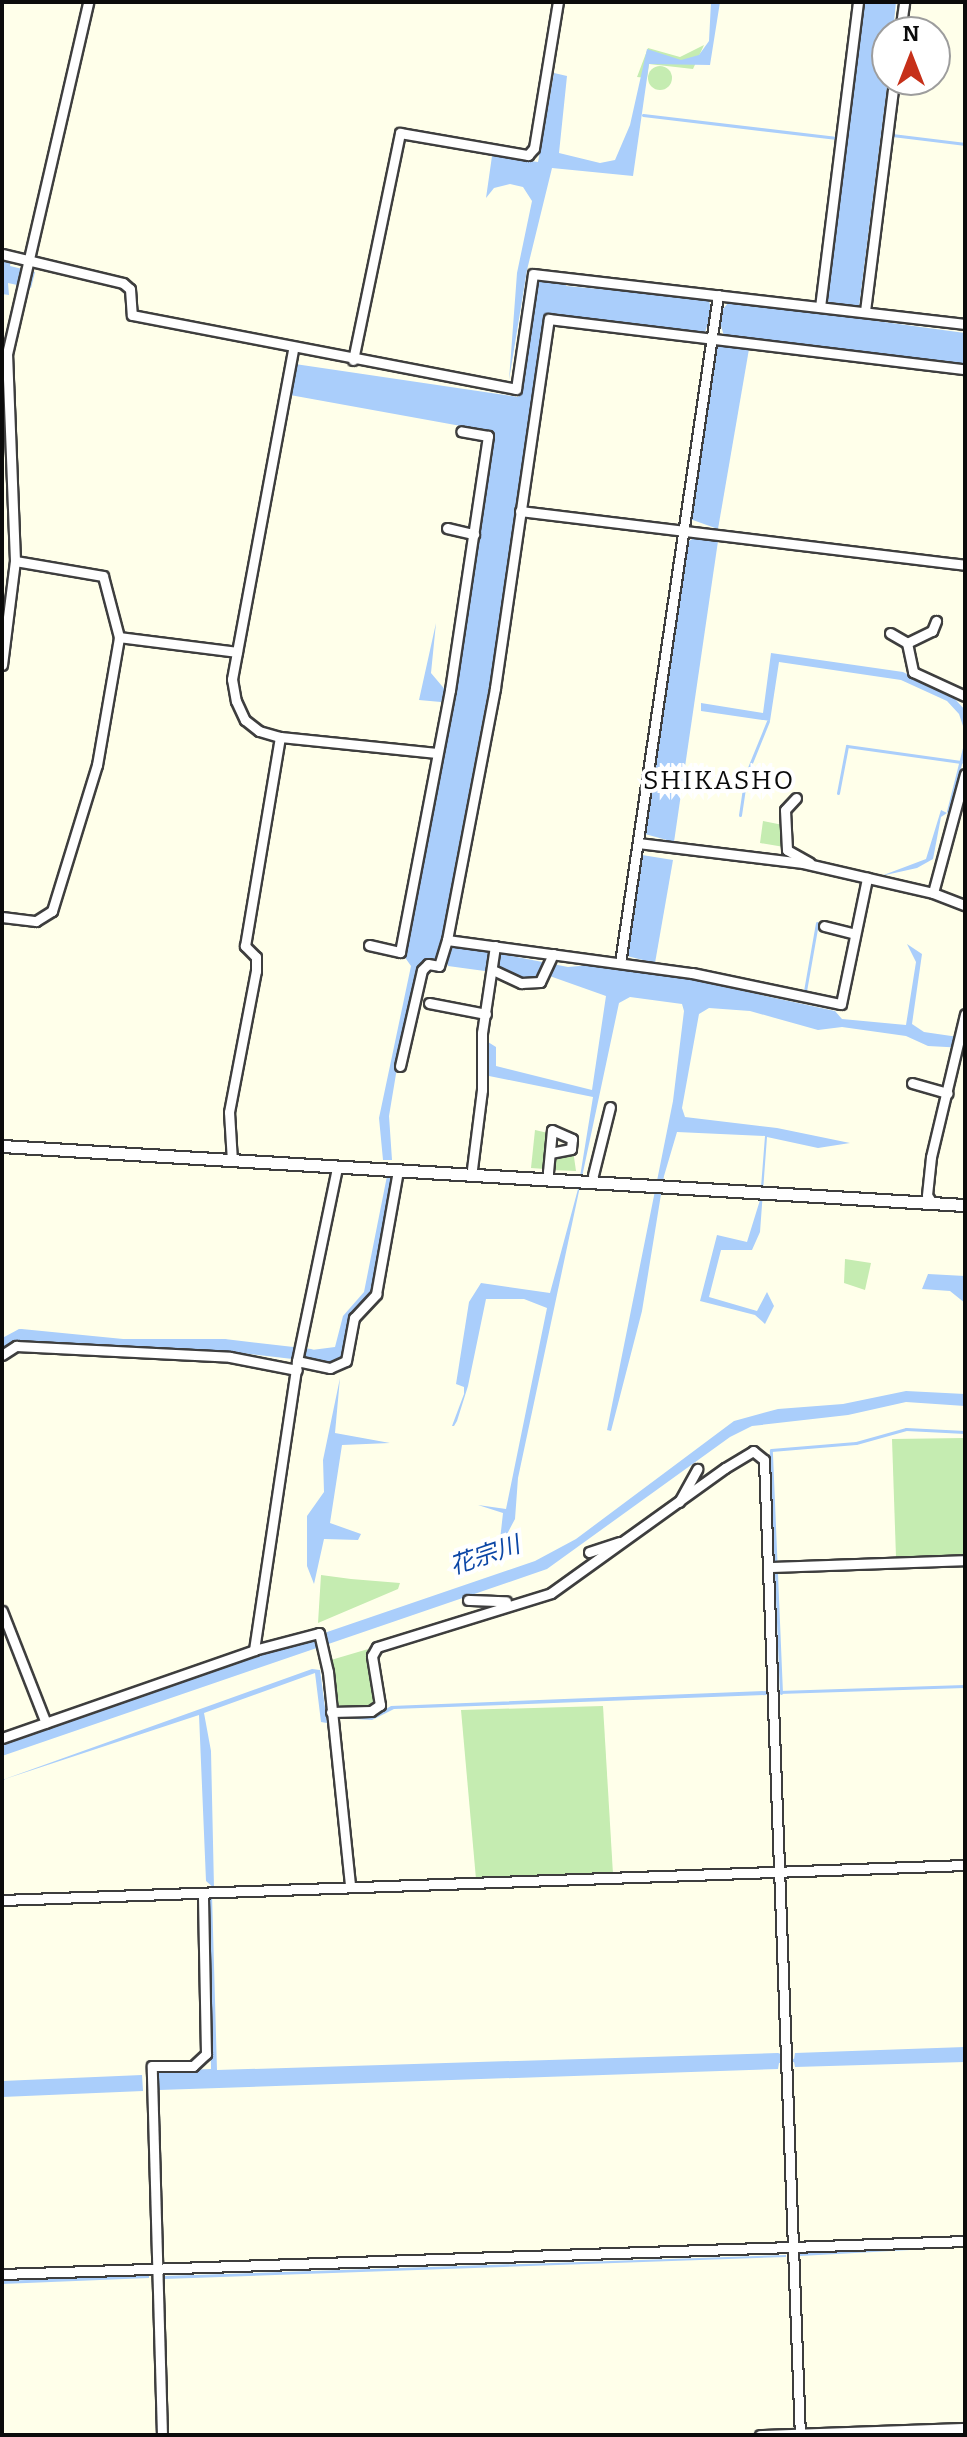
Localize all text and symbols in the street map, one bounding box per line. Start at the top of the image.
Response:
north arrow [871,16,951,96]
text: N [903,20,919,47]
district label: SHIKASHO [643,765,795,797]
water label: 花宗川 [446,1531,524,1581]

